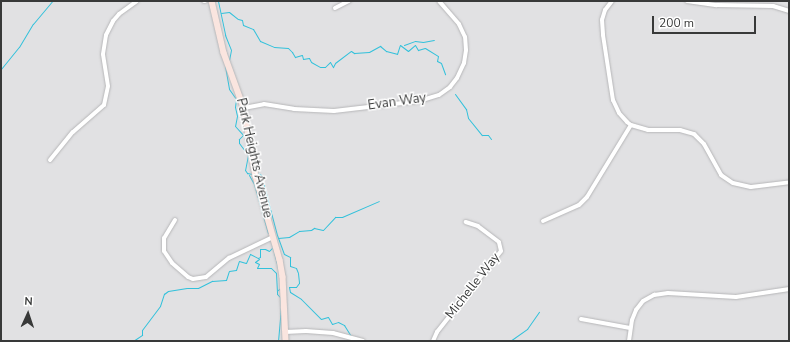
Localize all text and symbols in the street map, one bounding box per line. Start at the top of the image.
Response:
scale bar [654,8,758,34]
text: 200 m [659,15,694,31]
street label: Evan Way [367,90,427,114]
street label: Park Heights Avenue [233,97,275,219]
street label: Michelle Way [442,250,504,322]
north arrow [8,294,48,334]
text: N [24,294,33,309]

